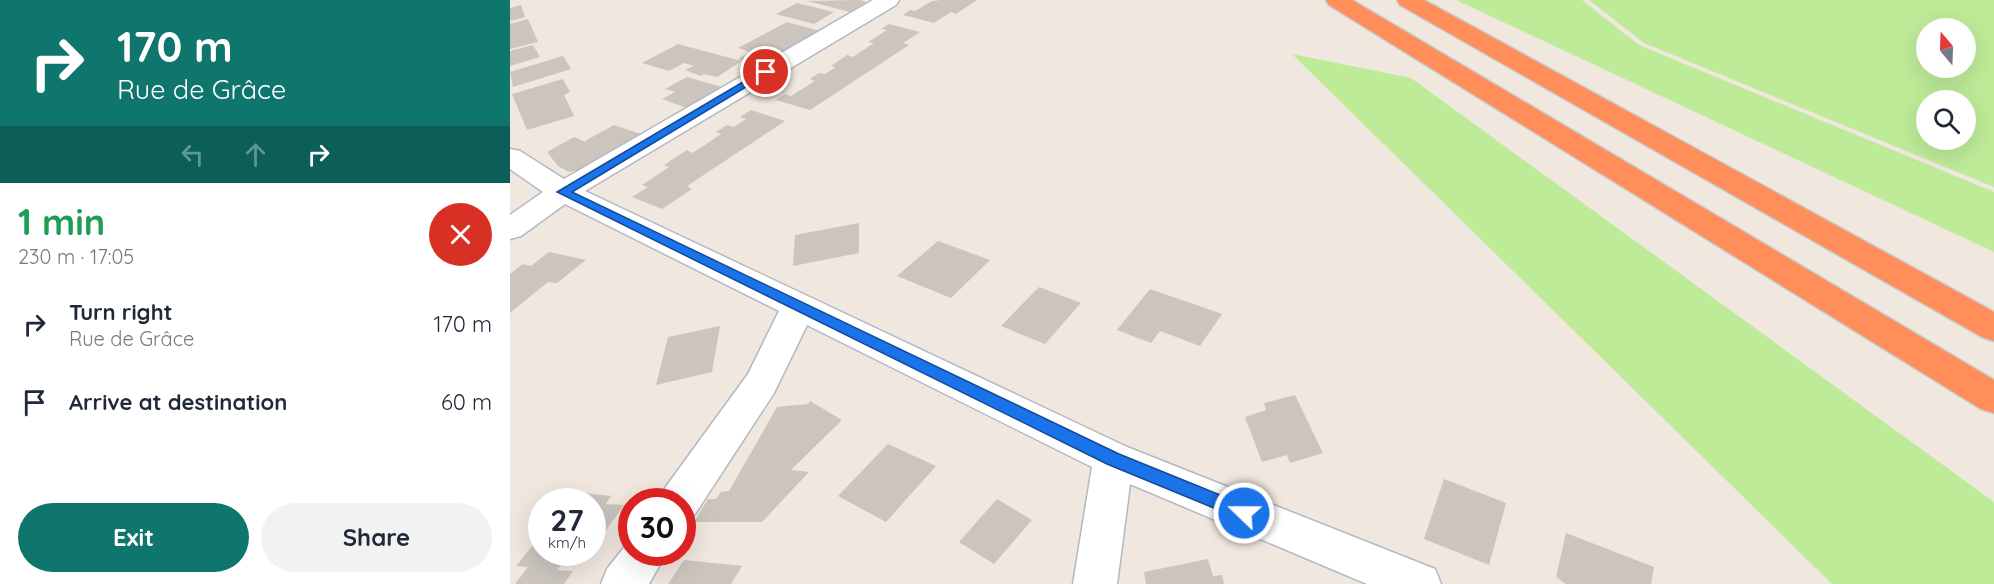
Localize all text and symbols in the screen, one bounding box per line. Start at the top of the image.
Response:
north arrow [1916,18,1976,78]
map controls [1916,18,1976,150]
text: 170 m [117,20,233,73]
icon: right [18,24,96,102]
pin [740,46,791,97]
icon: arrive [749,55,782,88]
text: Rue de Grâce [117,72,286,106]
button: search [1916,90,1976,150]
icon: left [176,138,209,171]
icon: ahead [239,138,272,171]
icon: right [302,138,335,171]
text: 1 min [18,199,105,244]
button: close [429,203,492,266]
text: 230 m · 17:05 [18,244,134,269]
text: Turn right [69,298,173,326]
icon: right [18,308,51,341]
text: 170 m [433,310,492,338]
text: Rue de Grâce [69,326,194,351]
icon: arrive [18,386,51,419]
text: Arrive at destination [69,388,287,416]
text: 60 m [441,388,492,416]
position arrow [1212,481,1276,545]
speed limit sign: 30 [618,488,696,566]
text: 27 [550,501,584,539]
button: Exit [18,503,249,572]
button: Share [261,503,492,572]
text: km/h [548,533,586,552]

